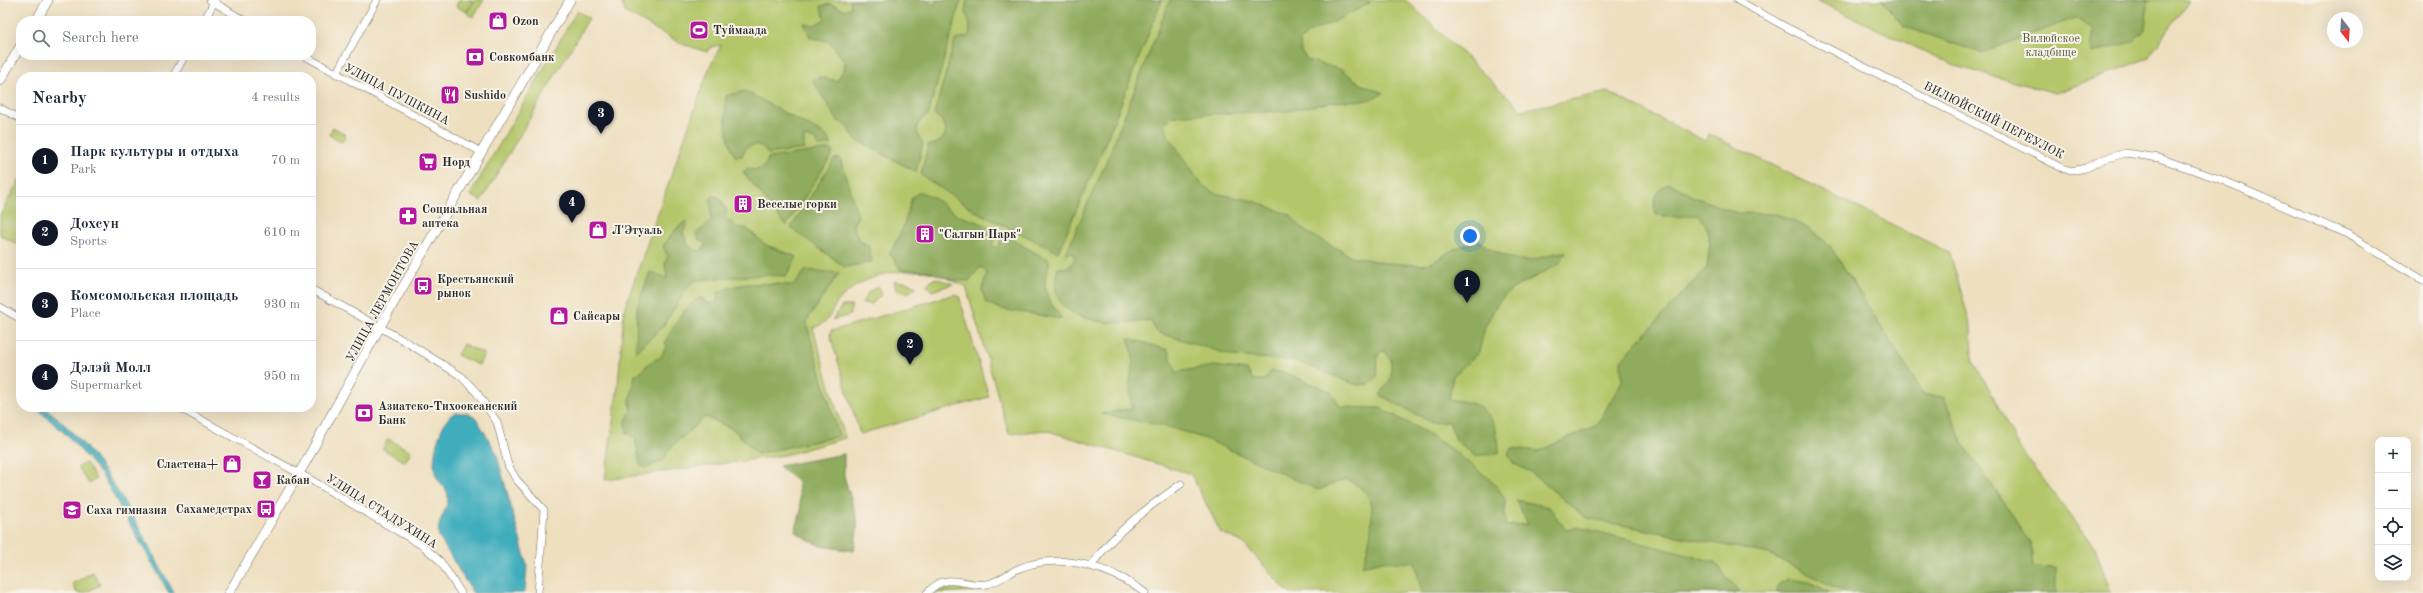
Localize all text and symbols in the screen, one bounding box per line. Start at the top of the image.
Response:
shop icon: Ozon [487,10,509,32]
north arrow [2327,12,2363,48]
search box [16,16,316,60]
place label: Ozon [512,16,539,28]
sports icon: Туймаада [688,19,710,41]
place label: Туймаада [713,25,767,37]
icon: search [30,27,52,49]
text: Search here [62,31,139,46]
park label: Вилюйское кладбище [2022,33,2080,59]
bank icon: Совкомбанк [464,46,486,68]
place label: Совкомбанк [489,52,555,64]
street label: УЛИЦА ПУШКИНА [342,62,451,128]
street label: ВИЛЮЙСКИЙ ПЕРЕУЛОК [1922,78,2067,162]
restaurant icon: Sushido [439,84,461,106]
text: Nearby [32,90,87,107]
place label: Sushido [464,90,506,102]
text: 4 results [251,91,300,104]
pin: 3 [588,101,614,134]
text: Парк культуры и отдыха [70,145,239,160]
supermarket icon: Норд [417,151,439,173]
text: 1 [41,154,49,167]
text: 70 m [271,154,300,167]
place label: Норд [442,157,470,169]
text: Park [70,163,97,176]
pin: 4 [559,190,585,223]
building icon: Веселые горки [732,193,754,215]
place label: Веселые горки [757,199,837,211]
place label: Социальная аптека [422,204,487,230]
pharmacy icon: Социальная аптека [397,205,419,227]
text: Дохсун [70,217,119,232]
shop icon: Л'Этуаль [587,219,609,241]
building icon: "Салгын Парк" [914,223,936,245]
place label: Л'Этуаль [612,225,662,237]
text: 2 [41,226,49,239]
text: 610 m [263,226,300,239]
your location [1460,226,1480,246]
place label: "Салгын Парк" [939,229,1021,241]
text: Sports [70,235,107,248]
street label: УЛИЦА ЛЕРМОНТОВА [345,239,421,364]
pin: 1 [1454,270,1480,303]
place label: Крестьянский рынок [437,274,514,300]
bus stop icon: Крестьянский рынок [412,275,434,297]
text: Комсомольская площадь [70,289,238,304]
text: 3 [41,298,49,311]
text: 930 m [263,298,300,311]
shop icon: Сайсары [548,305,570,327]
text: Place [70,307,100,320]
place label: Сайсары [573,311,620,323]
pin: 2 [897,332,923,365]
text: Дэлэй Молл [70,361,151,376]
text: 4 [41,370,49,383]
text: 950 m [263,370,300,383]
text: Supermarket [70,379,142,392]
place label: Азиатско-Тихоокеанский Банк [378,401,518,427]
bank icon: Азиатско-Тихоокеанский Банк [353,402,375,424]
map controls [2375,437,2411,581]
button: + [2375,437,2411,473]
shop icon: Сластена+ [221,453,243,475]
place label: Сластена+ [156,459,218,471]
bar icon: Кабан [251,469,273,491]
street label: УЛИЦА СТАДУХИНА [324,473,439,551]
button: − [2375,473,2411,509]
place label: Кабан [276,475,310,487]
bus stop icon: Сахамедстрах [255,498,277,520]
school or university icon: Саха гимназия [61,499,83,521]
place label: Сахамедстрах [176,504,252,516]
place label: Саха гимназия [86,505,167,517]
button: locate [2375,509,2411,545]
button: layers [2375,545,2411,581]

